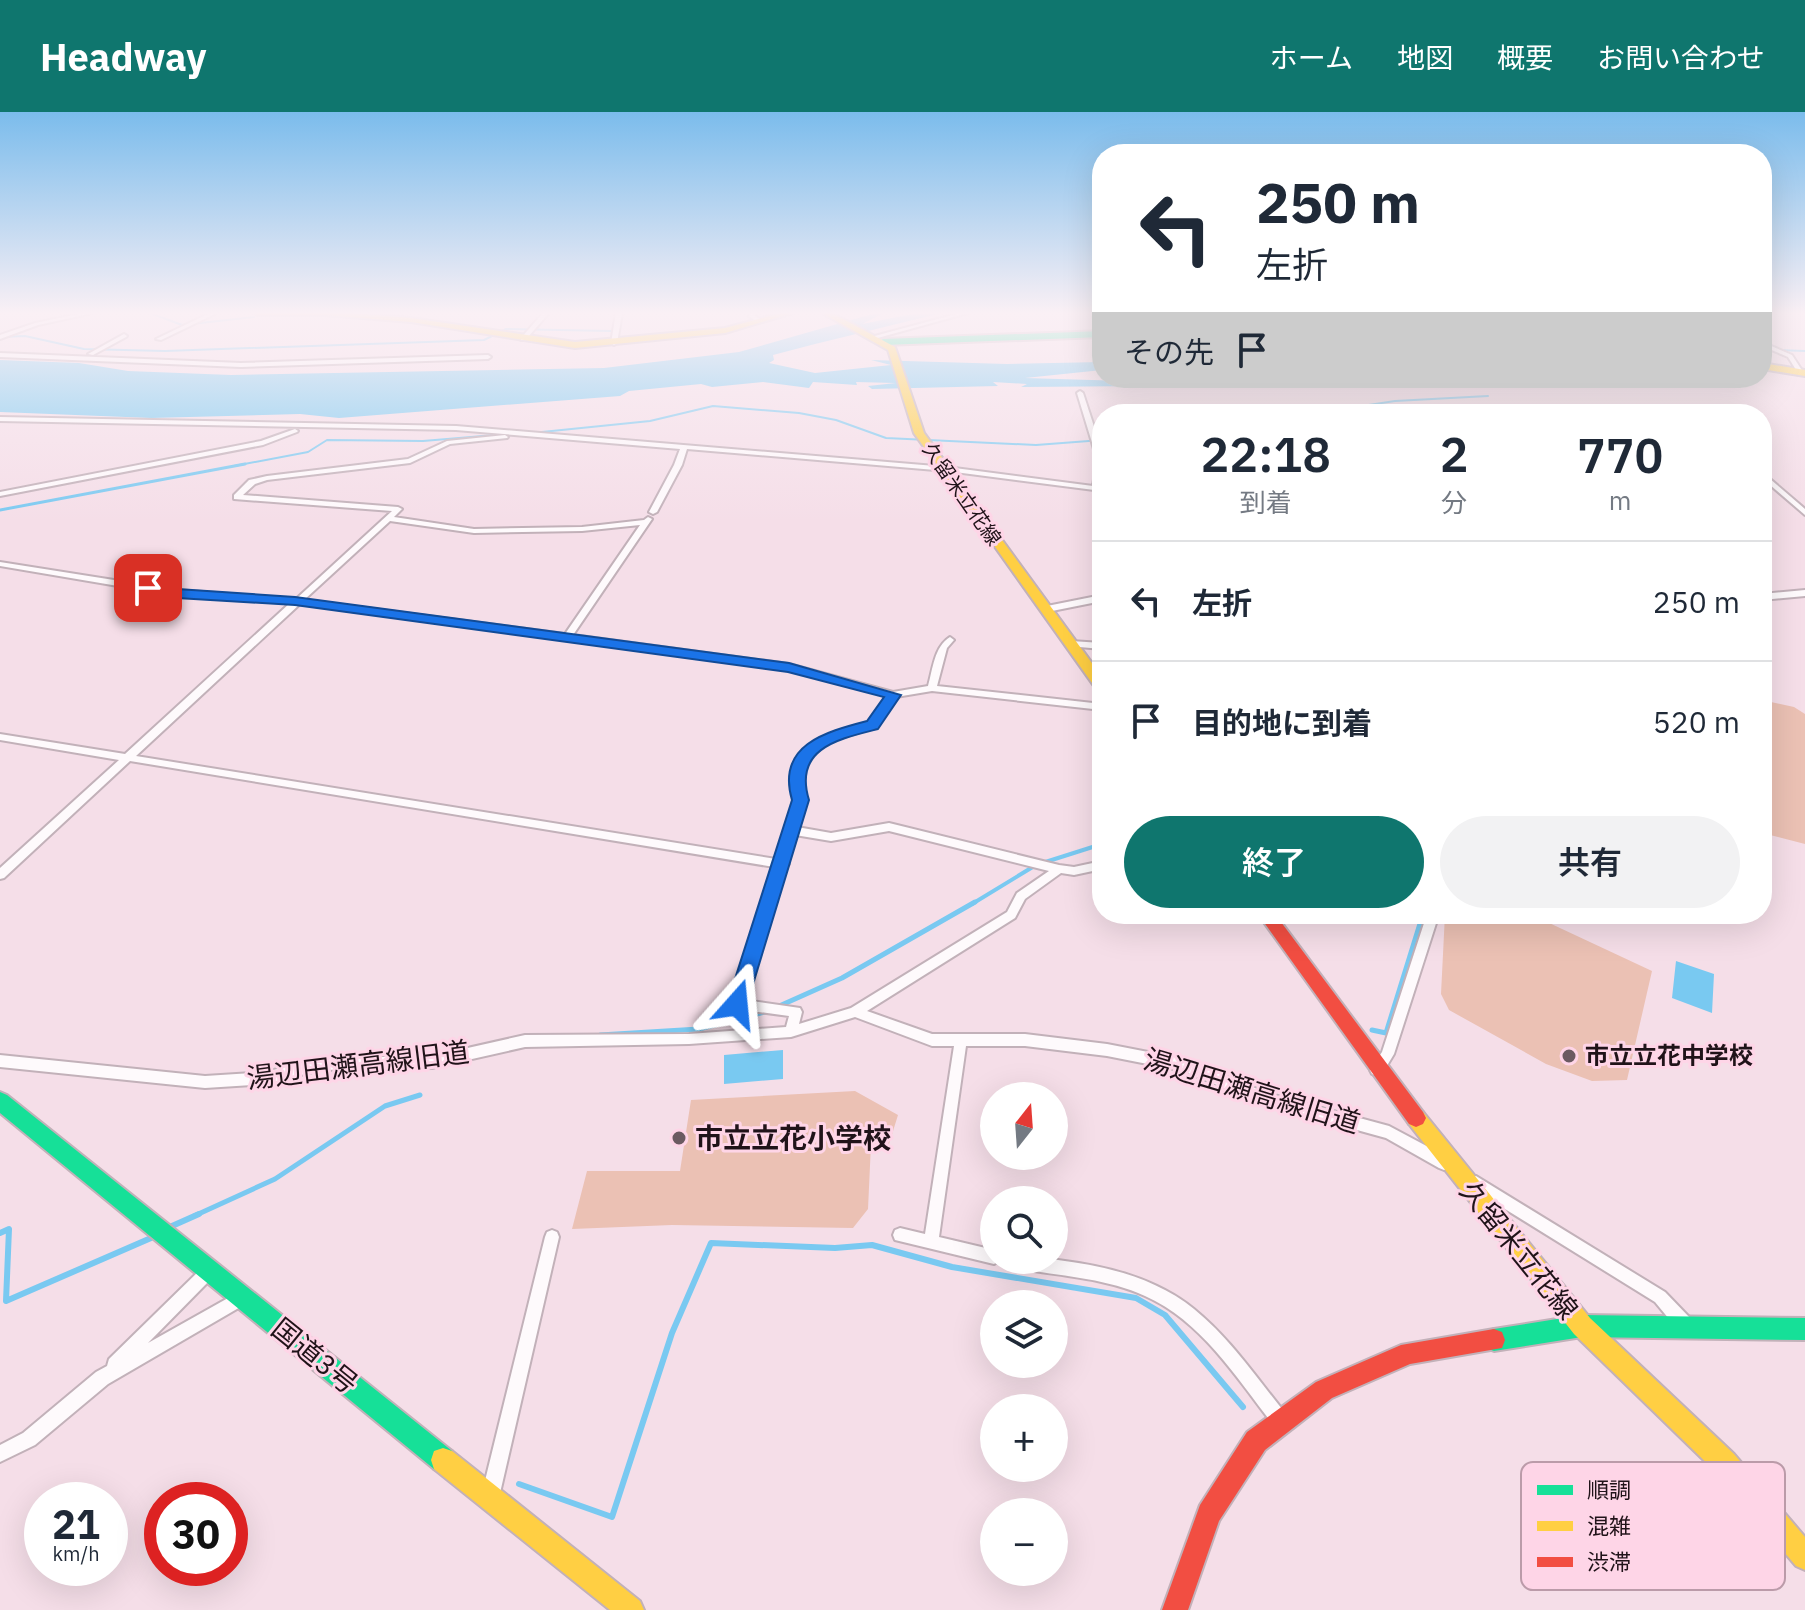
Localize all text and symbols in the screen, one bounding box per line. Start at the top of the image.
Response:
text: Headway [40,32,207,81]
text: ホーム [1270,39,1353,76]
text: 地図 [1397,39,1453,76]
text: 概要 [1497,39,1553,76]
text: お問い合わせ [1597,39,1765,76]
text: 250 m [1256,166,1420,238]
icon: left [1124,176,1228,280]
text: 左折 [1256,241,1328,288]
icon: arrive [1230,328,1274,372]
text: その先 [1124,332,1214,371]
text: 22:18 [1201,423,1331,485]
text: 2 [1440,423,1468,485]
text: 770 [1577,424,1663,486]
street label: 久留米立花線 [917,437,1008,551]
text: m [1609,483,1632,517]
text: 到着 [1240,485,1292,519]
text: 分 [1441,485,1467,519]
pin [114,554,182,622]
icon: arrive [126,566,170,610]
icon: left [1124,579,1168,623]
text: 250 m [1653,582,1740,621]
text: 左折 [1192,583,1252,622]
icon: arrive [1124,699,1168,743]
text: 520 m [1653,702,1740,741]
text: 目的地に到着 [1192,703,1372,742]
button: 終了 [1124,816,1424,908]
button: 共有 [1440,816,1740,908]
position arrow [695,962,779,1046]
street label: 湯辺田瀬高線旧道 [245,1032,471,1097]
place label: 市立立花中学校 [1585,1039,1753,1071]
street label: 湯辺田瀬高線旧道 [1140,1040,1365,1141]
marker: 市立立花中学校 [1560,1047,1578,1065]
north arrow [980,1082,1068,1170]
map controls [980,1082,1068,1586]
place label: 市立立花小学校 [695,1119,891,1156]
marker: 市立立花小学校 [670,1129,688,1147]
street label: 久留米立花線 [1452,1173,1587,1327]
button: search [980,1186,1068,1274]
button: layers [980,1290,1068,1378]
street label: 国道3号 [264,1310,366,1402]
button: + [980,1394,1068,1482]
legend [1521,1462,1785,1590]
text: 順調 [1587,1475,1631,1504]
speed limit sign: 30 [144,1482,248,1586]
text: 21 [52,1498,100,1550]
button: − [980,1498,1068,1586]
text: 混雑 [1587,1511,1631,1540]
text: km/h [52,1540,100,1567]
text: 渋滞 [1587,1547,1631,1576]

